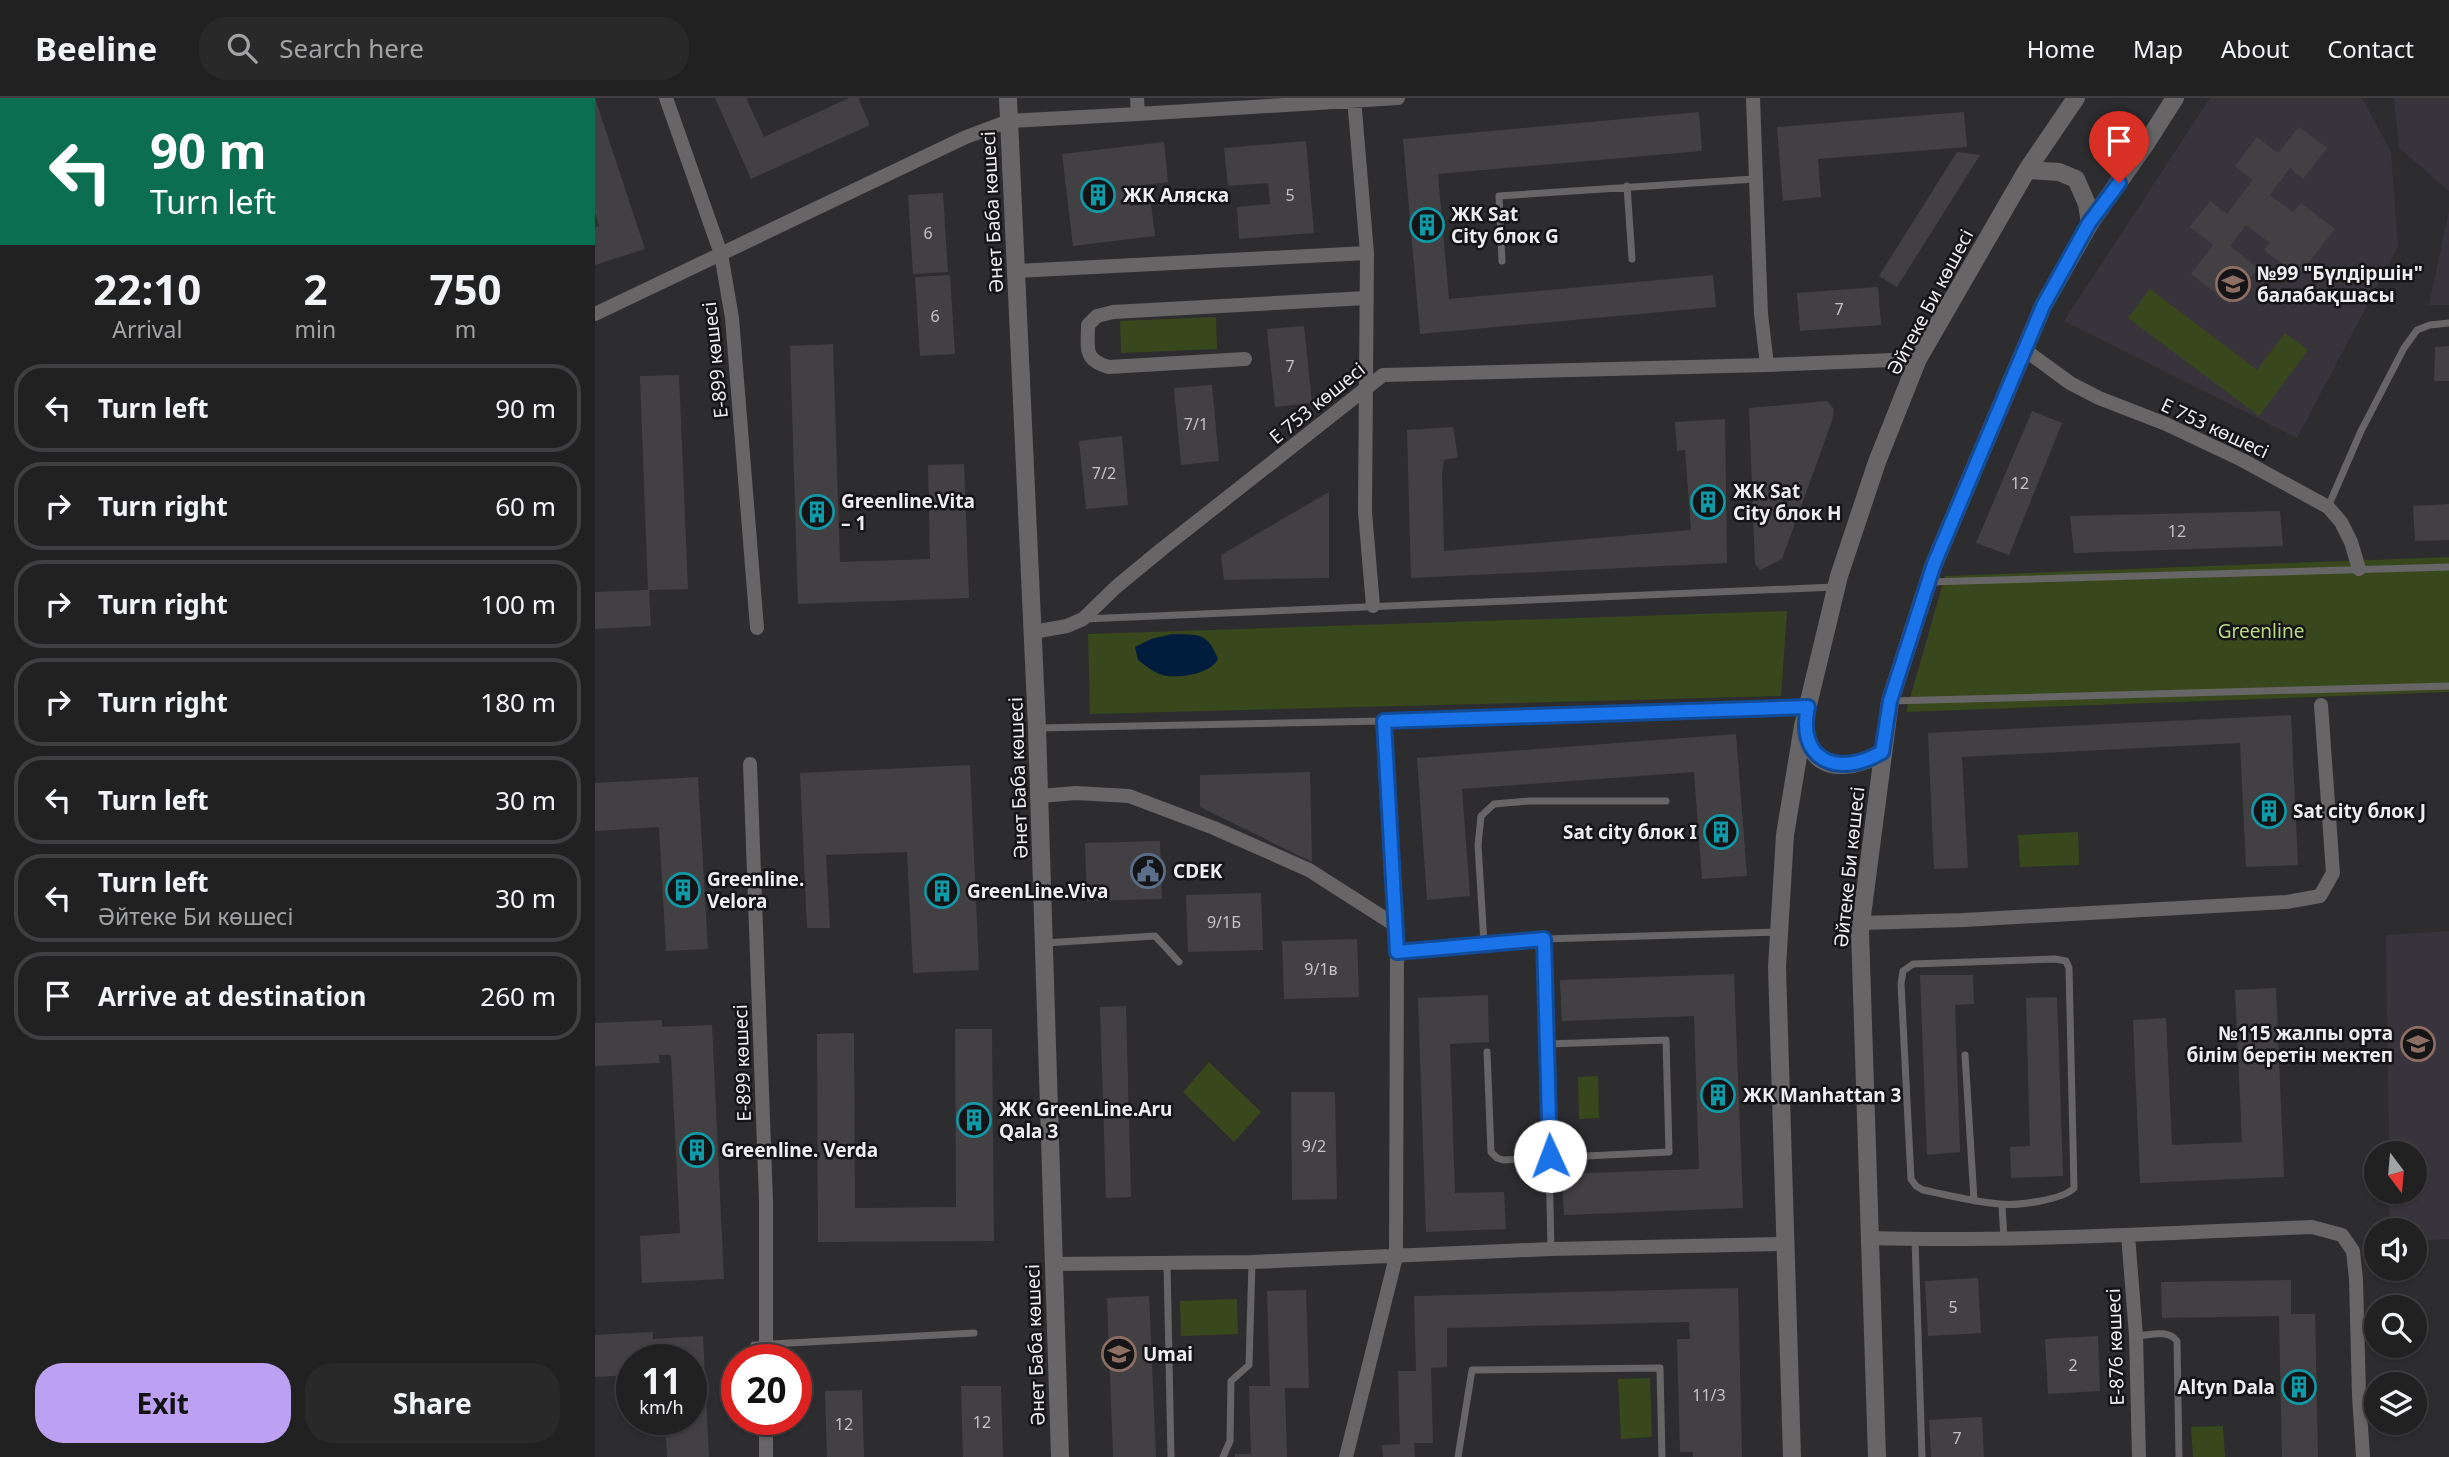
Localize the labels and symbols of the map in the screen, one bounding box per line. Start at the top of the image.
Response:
pin [2089,111,2149,183]
street label: Әнет Баба көшесі [975,131,1009,293]
building icon: ЖК Аляска [1079,176,1117,214]
place label: ЖК Аляска [1123,182,1229,208]
house number: 5 [1285,184,1295,206]
place label: ЖК Sat City блок G [1451,201,1559,249]
building icon: ЖК Sat City блок G [1408,206,1446,244]
house number: 6 [923,222,933,244]
street label: Әйтеке Би көшесі [1881,225,1979,379]
place label: №99 "Бүлдіршін" балабақшасы [2257,260,2423,308]
school or university icon: №99 "Бүлдіршін" балабақшасы [2214,265,2252,303]
house number: 7 [1834,298,1844,320]
street label: Е-899 көшесі [696,300,734,420]
house number: 6 [930,305,940,327]
house number: 7 [1285,355,1295,377]
street label: Е 753 көшесі [1264,356,1370,450]
street label: Е 753 көшесі [2157,392,2273,464]
house number: 7/1 [1184,413,1208,435]
house number: 7/2 [1092,462,1116,484]
house number: 12 [2011,472,2029,494]
place label: ЖК Sat City блок H [1733,478,1842,526]
building icon: ЖК Sat City блок H [1689,483,1727,521]
place label: Greenline.Vita – 1 [841,488,975,536]
building icon: Greenline.Vita – 1 [798,493,836,531]
house number: 12 [2168,520,2186,542]
park label: Greenline [2218,618,2304,644]
street label: Әнет Баба көшесі [1002,697,1034,859]
street label: Әйтеке Би көшесі [1828,785,1870,949]
building icon: Sat city блок J [2250,792,2288,830]
place label: Sat city блок J [2293,798,2426,824]
building icon: Sat city блок I [1702,813,1740,851]
place label: Sat city блок I [1563,819,1697,845]
public building icon: CDEK [1129,852,1167,890]
place label: CDEK [1173,858,1223,884]
place label: Greenline. Velora [707,866,804,914]
building icon: Greenline. Velora [664,871,702,909]
building icon: GreenLine.Viva [923,872,961,910]
place label: GreenLine.Viva [967,878,1108,904]
house number: 9/1Б [1207,911,1241,933]
house number: 9/1в [1304,958,1338,980]
street label: Е-899 көшесі [727,1004,757,1122]
place label: №115 жалпы орта білім беретін мектеп [2186,1020,2393,1068]
school or university icon: №115 жалпы орта білім беретін мектеп [2399,1025,2437,1063]
building icon: ЖК Manhattan 3 [1699,1076,1737,1114]
place label: ЖК Manhattan 3 [1743,1082,1902,1108]
place label: ЖК GreenLine.Aru Qala 3 [999,1096,1172,1144]
building icon: ЖК GreenLine.Aru Qala 3 [955,1101,993,1139]
position arrow [1513,1119,1587,1193]
building icon: Greenline. Verda [678,1131,716,1169]
house number: 9/2 [1302,1135,1326,1157]
place label: Greenline. Verda [721,1137,878,1163]
north arrow [2364,1141,2427,1204]
street label: Әнет Баба көшесі [1019,1264,1051,1426]
street label: Е-876 көшесі [2100,1288,2130,1406]
house number: 5 [1948,1296,1958,1318]
school or university icon: Umai [1100,1335,1138,1373]
place label: Umai [1143,1341,1193,1367]
speed limit sign: 20 [721,1344,812,1435]
house number: 2 [2068,1354,2078,1376]
building icon: Altyn Dala [2280,1368,2318,1406]
place label: Altyn Dala [2177,1374,2275,1400]
house number: 11/3 [1692,1384,1726,1406]
house number: 12 [973,1411,991,1433]
house number: 12 [835,1413,853,1435]
house number: 7 [1952,1427,1962,1449]

